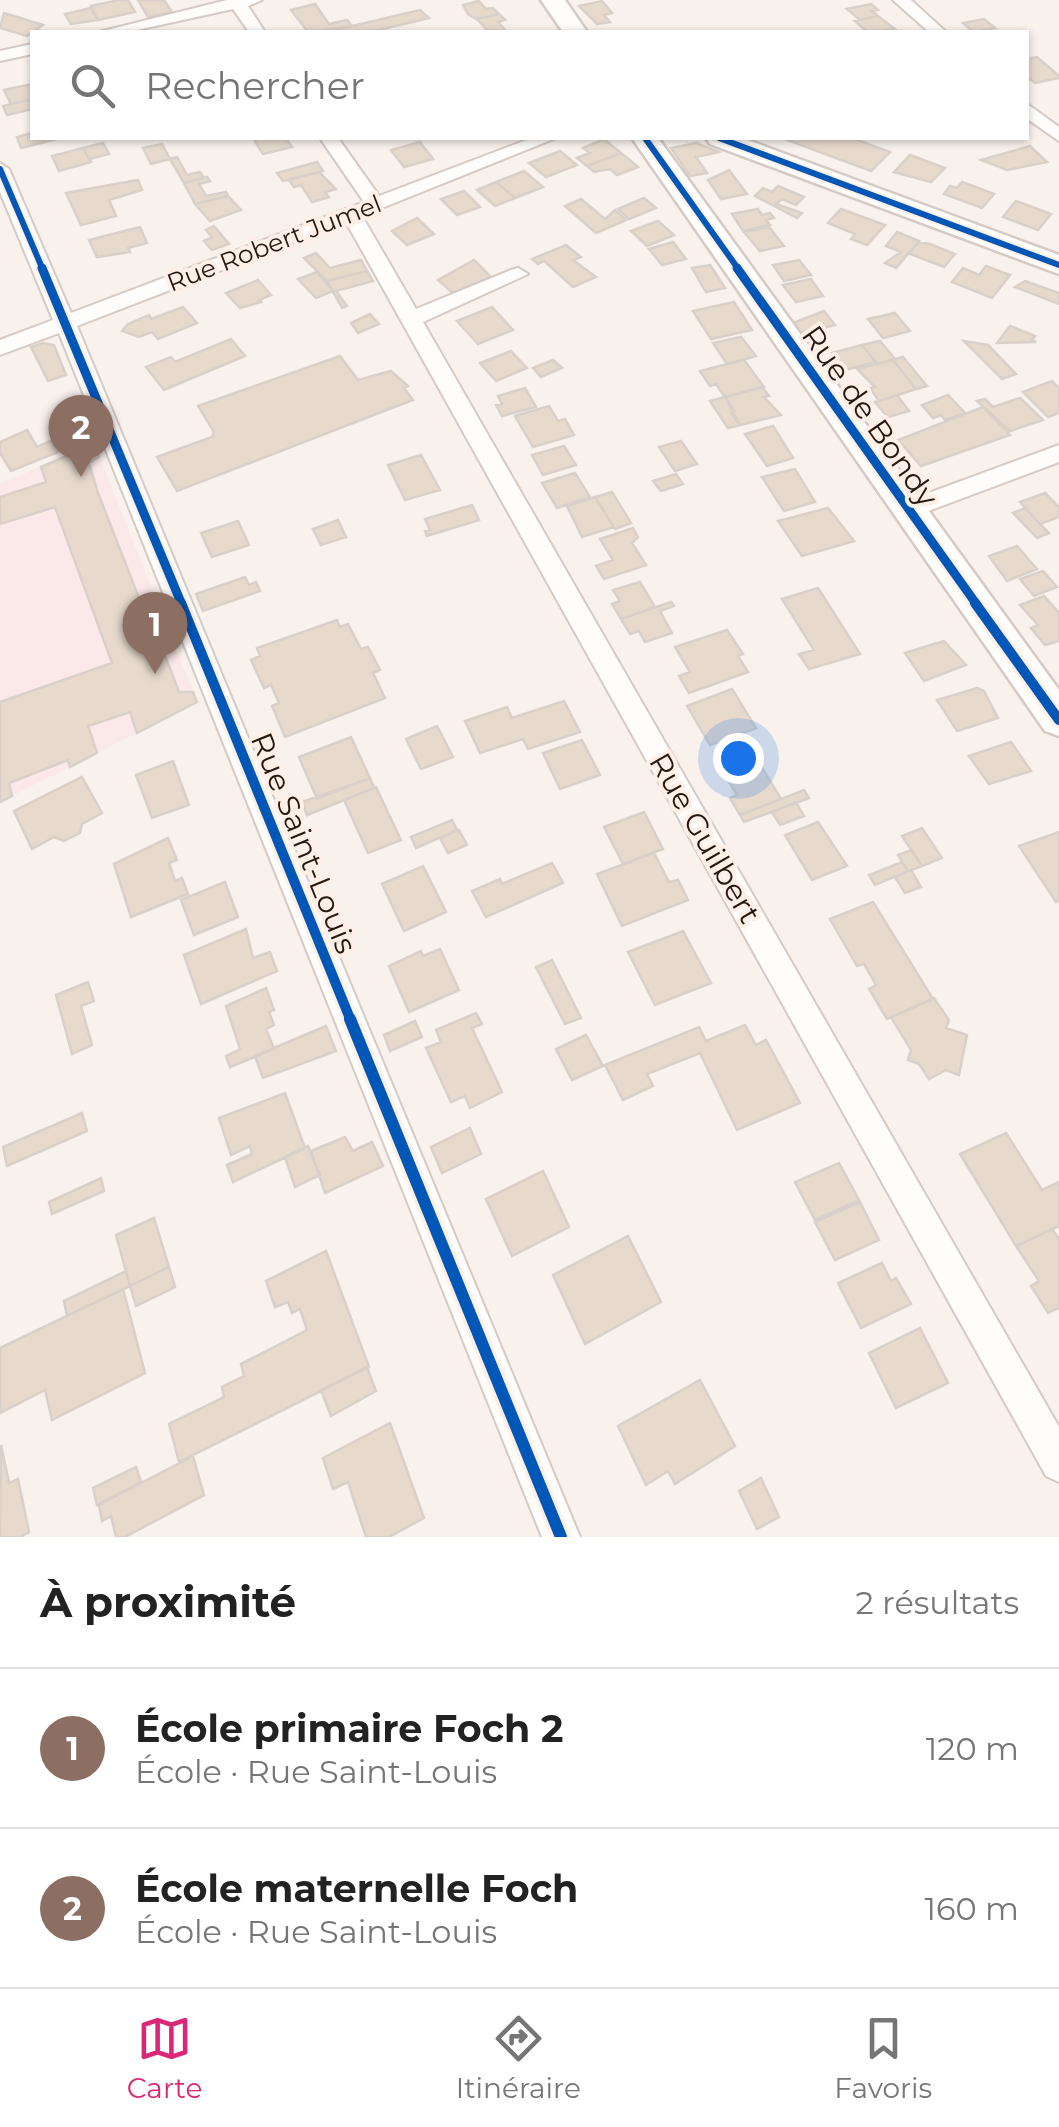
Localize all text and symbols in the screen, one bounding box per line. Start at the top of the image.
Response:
search box [30,30,1029,140]
icon: search [65,58,120,113]
text: Rechercher [145,62,365,109]
street label: Rue Robert Jumel [163,188,385,298]
street label: Rue de Bondy [794,318,946,514]
pin: 2 [48,394,114,477]
pin: 1 [122,592,188,674]
street label: Rue Saint-Louis [243,727,365,959]
your location [713,733,764,784]
street label: Rue Guilbert [641,746,769,930]
text: À proximité [40,1576,296,1628]
text: 2 résultats [855,1583,1019,1622]
text: École primaire Foch 2 [135,1705,563,1752]
text: 1 [66,1729,79,1768]
text: 120 m [926,1729,1019,1768]
text: École · Rue Saint-Louis [135,1752,497,1791]
text: École maternelle Foch [135,1865,578,1912]
text: 2 [63,1889,82,1928]
text: 160 m [924,1889,1019,1928]
text: École · Rue Saint-Louis [135,1912,497,1951]
tab: Carte [127,2011,202,2105]
tab: Itinéraire [456,2011,581,2105]
tab: Favoris [834,2011,932,2105]

